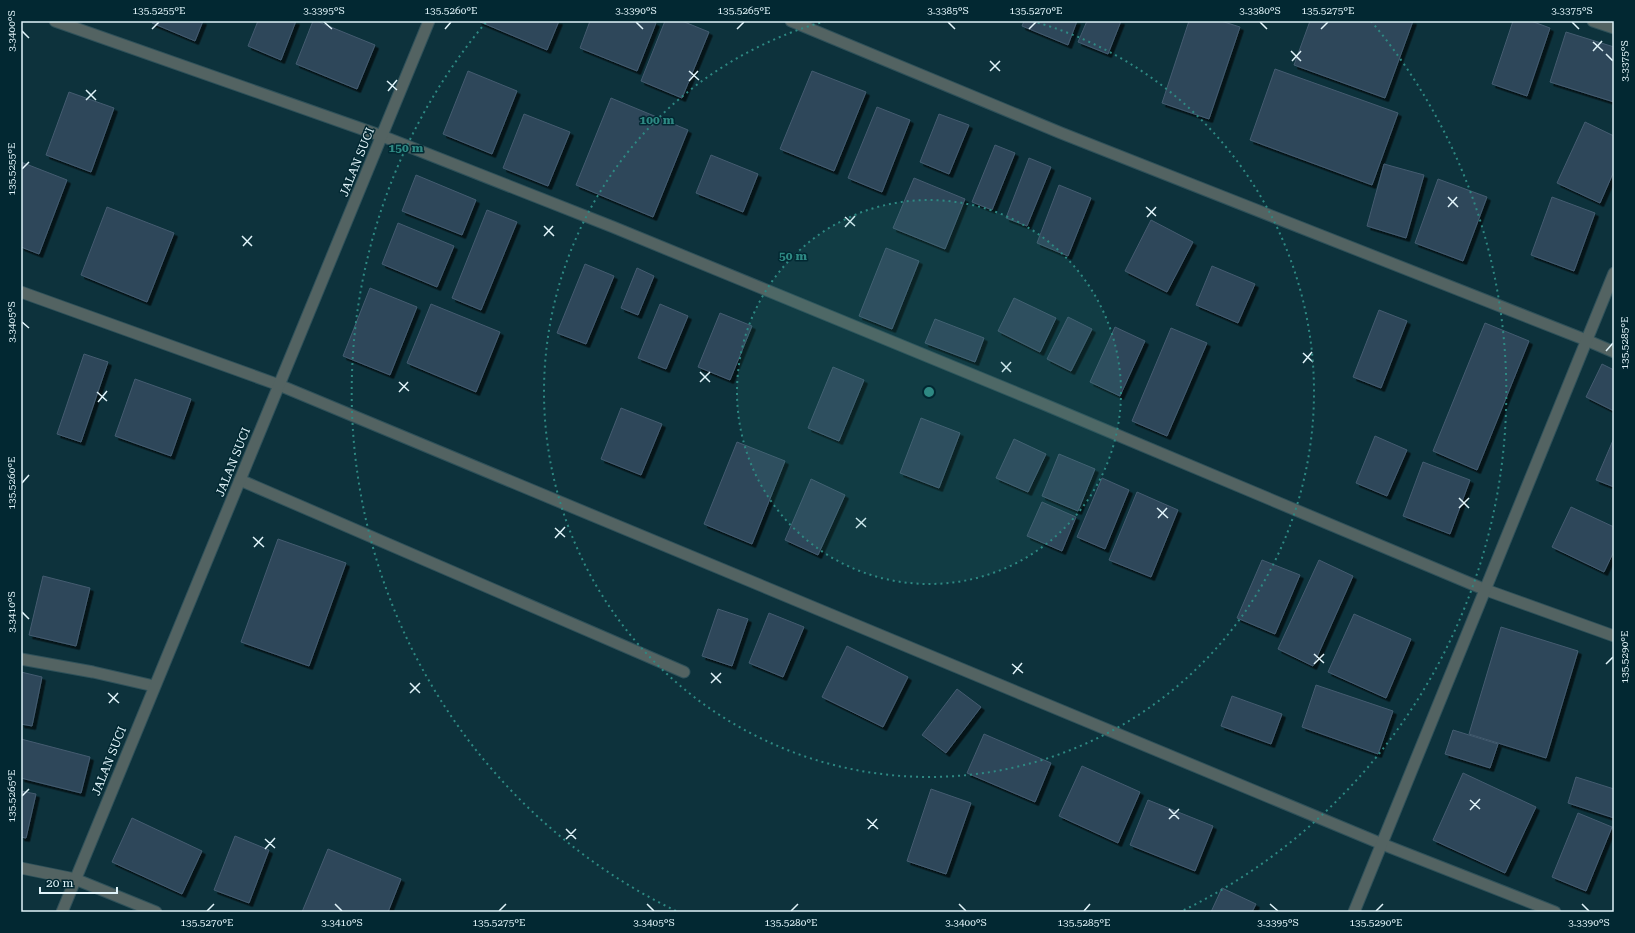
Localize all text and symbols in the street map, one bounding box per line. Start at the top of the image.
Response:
text: 135.5255°E [132,5,186,16]
text: 3.3395°S [303,5,345,16]
text: 135.5260°E [424,5,478,16]
text: 3.3390°S [615,5,657,16]
text: 135.5265°E [717,5,771,16]
text: 3.3385°S [927,5,969,16]
text: 135.5270°E [1009,5,1063,16]
text: 3.3380°S [1239,5,1281,16]
text: 135.5275°E [1301,5,1355,16]
text: 3.3375°S [1551,5,1593,16]
text: 3.3400°S [6,10,17,52]
text: 3.3375°S [1619,40,1630,82]
text: 100 m [640,113,675,127]
street label: JALAN SUCI [337,125,377,199]
text: 150 m [389,141,424,155]
text: 135.5255°E [6,142,17,196]
text: 50 m [779,249,807,263]
text: 3.3405°S [6,301,17,343]
text: 135.5285°E [1619,316,1630,370]
centre of rings [922,385,936,399]
street label: JALAN SUCI [213,425,253,499]
text: 135.5260°E [6,456,17,510]
text: 3.3410°S [6,591,17,633]
text: 135.5290°E [1619,630,1630,684]
street label: JALAN SUCI [89,724,129,798]
text: 135.5265°E [6,769,17,823]
scale bar [40,869,117,895]
text: 20 m [46,876,73,890]
text: 135.5270°E [180,917,234,928]
text: 3.3410°S [321,917,363,928]
text: 135.5275°E [472,917,526,928]
text: 3.3405°S [633,917,675,928]
text: 135.5280°E [764,917,818,928]
text: 3.3400°S [945,917,987,928]
text: 135.5285°E [1057,917,1111,928]
text: 3.3395°S [1257,917,1299,928]
text: 135.5290°E [1349,917,1403,928]
text: 3.3390°S [1568,917,1610,928]

